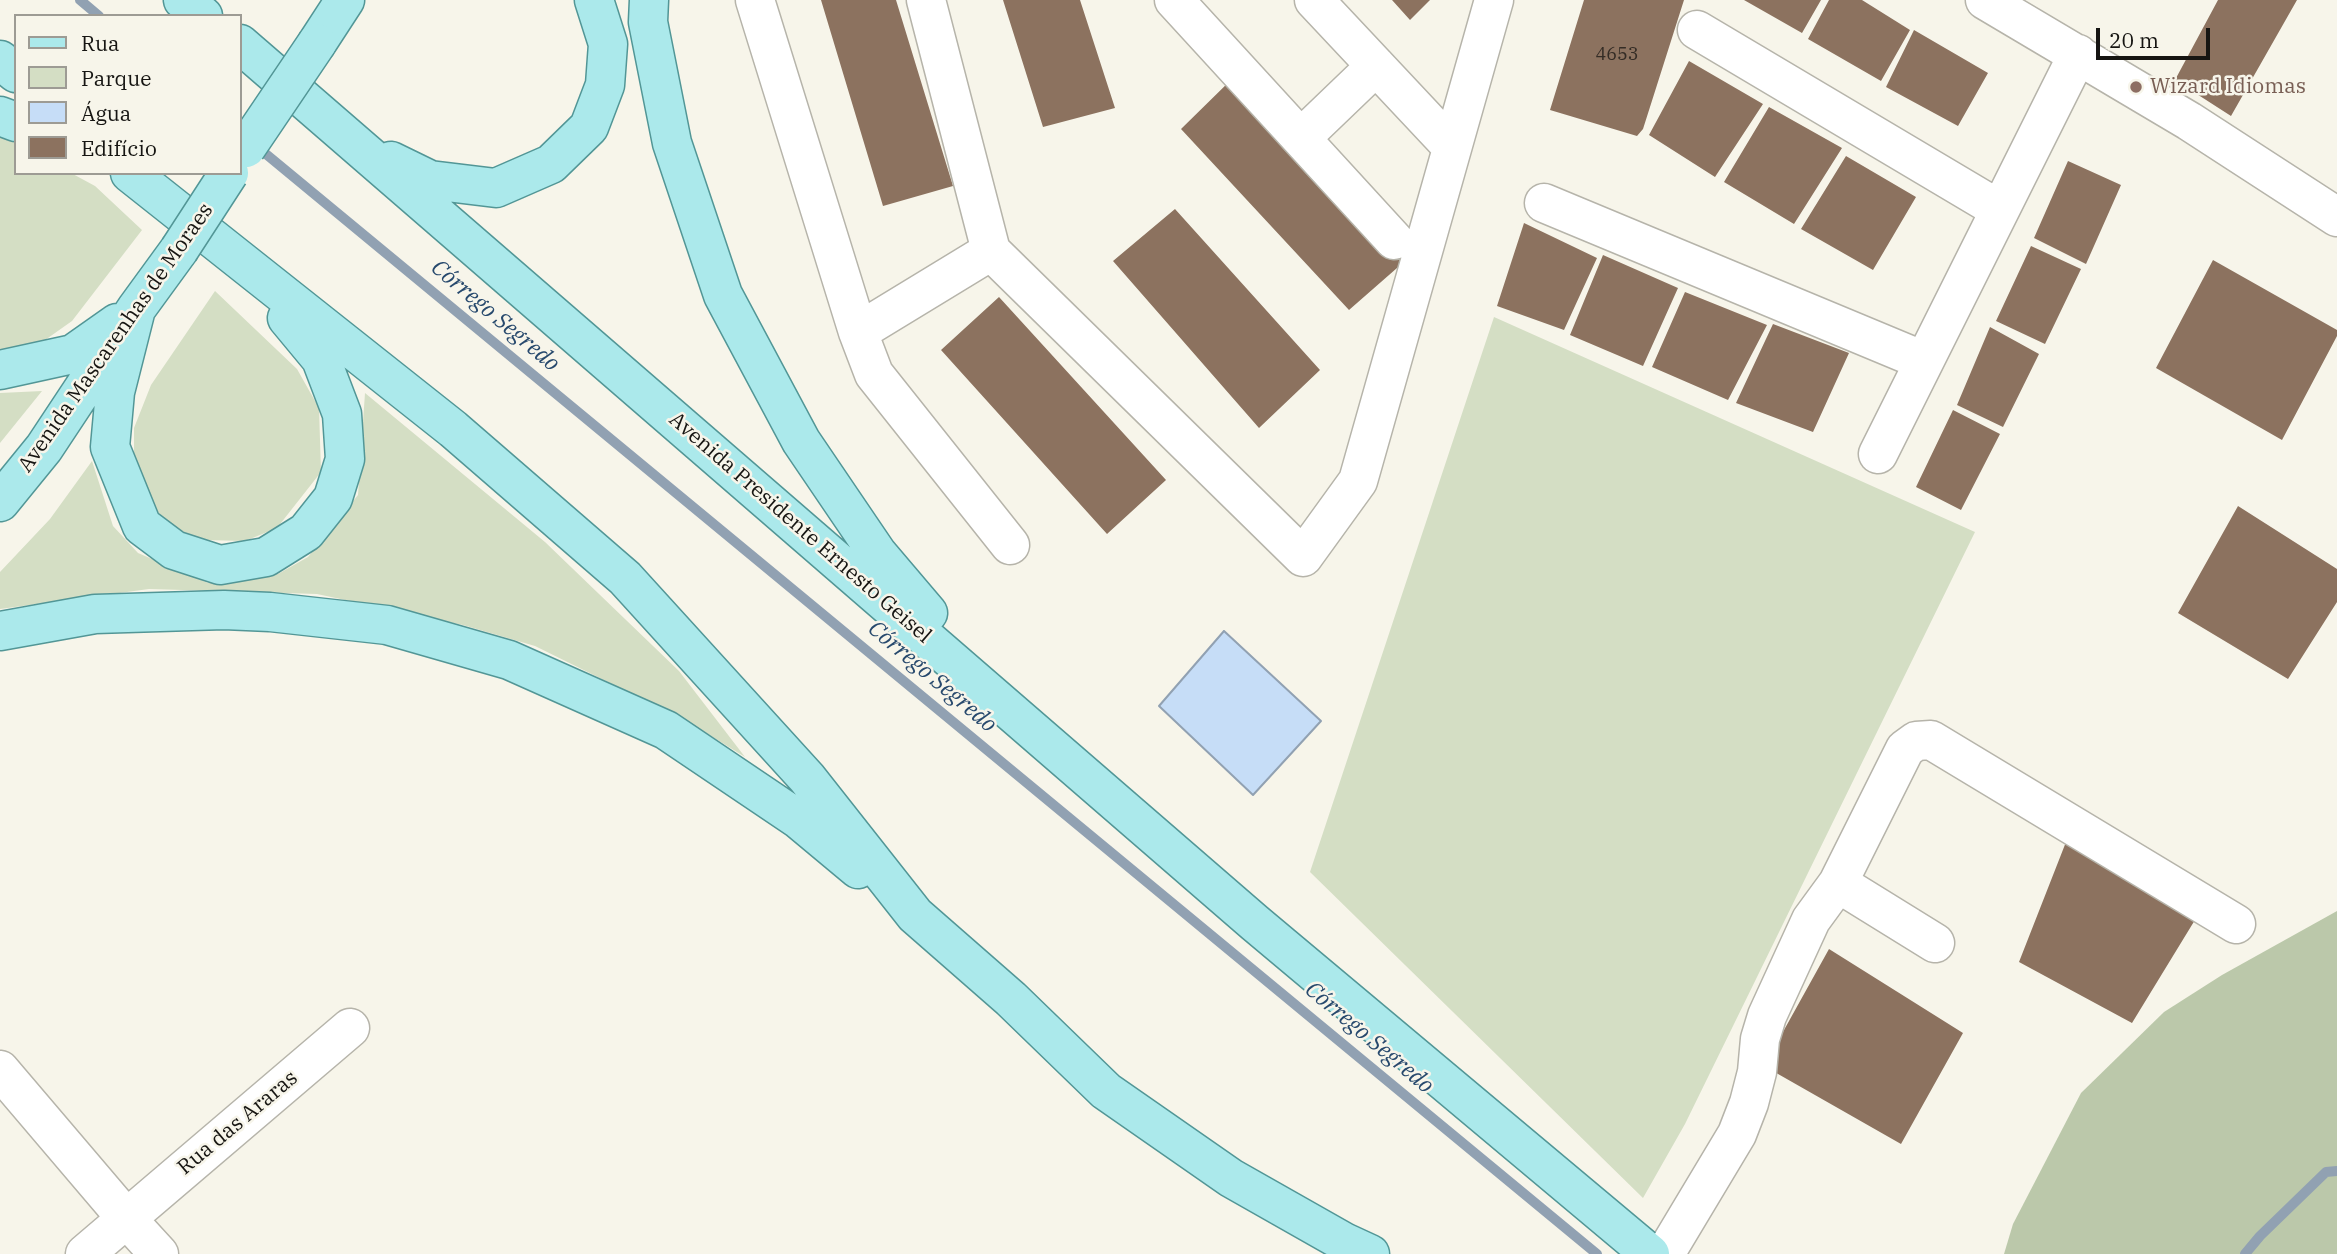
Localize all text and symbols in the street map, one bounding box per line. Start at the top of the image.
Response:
legend [14,14,242,175]
scale bar [2099,14,2213,58]
text: 20 m [2109,26,2159,54]
text: Rua [81,29,119,57]
house number: 4653 [1595,44,1639,66]
text: Parque [81,64,151,92]
place label: Wizard Idiomas [2150,74,2306,100]
marker: Wizard Idiomas [2128,79,2144,95]
text: Água [81,99,131,127]
text: Edifício [81,134,157,162]
street label: Avenida Mascarenhas de Moraes [13,199,219,477]
water label: Córrego Segredo [425,254,565,378]
street label: Avenida Presidente Ernesto Geisel [664,407,936,649]
water label: Córrego Segredo [862,615,1002,739]
water label: Córrego Segredo [1299,976,1439,1100]
street label: Rua das Araras [173,1065,303,1181]

